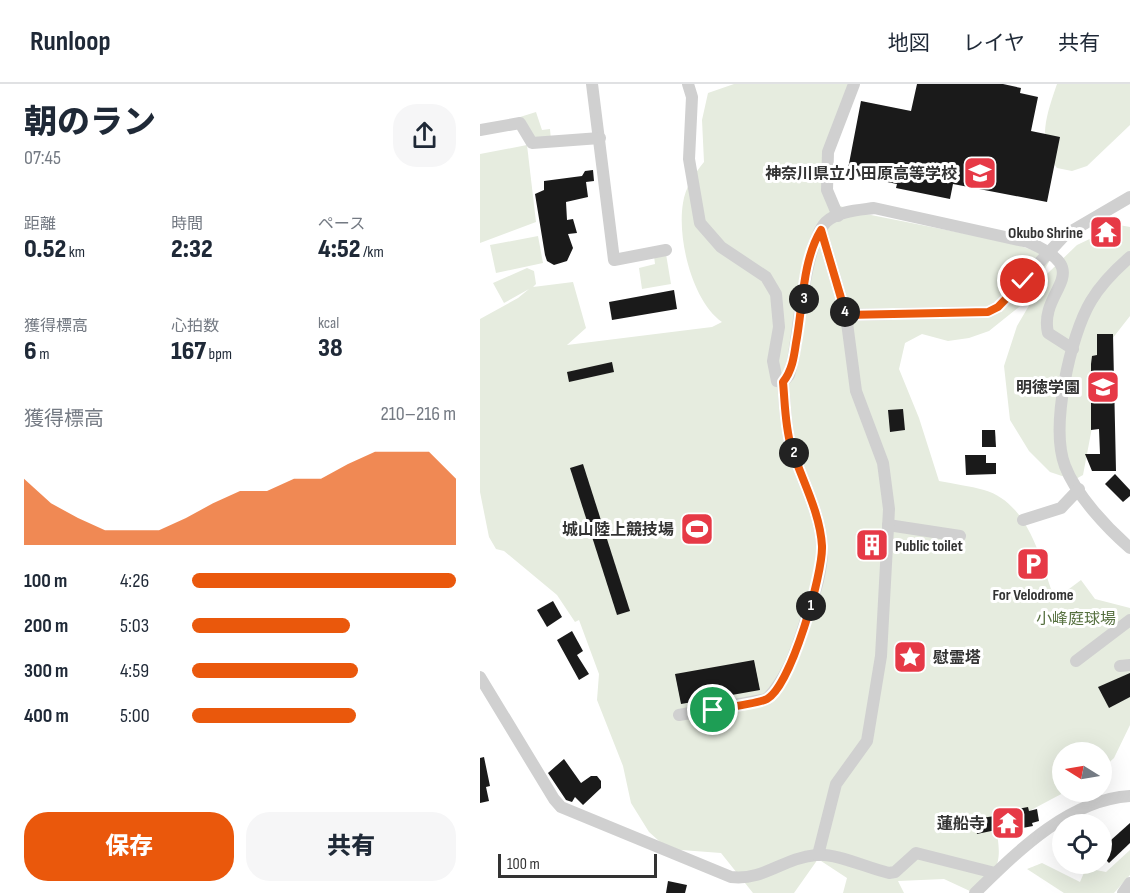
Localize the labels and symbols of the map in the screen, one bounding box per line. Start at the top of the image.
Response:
school or university icon: 神奈川県立小田原高等学校 [962,155,998,191]
place label: 神奈川県立小田原高等学校 [765,164,957,184]
temple icon: Okubo Shrine [1088,214,1124,250]
place label: Okubo Shrine [1008,224,1083,243]
pin [997,255,1048,306]
pin: 3 [789,284,819,314]
pin: 4 [830,297,860,327]
school or university icon: 明徳学園 [1085,369,1121,405]
place label: 明徳学園 [1016,379,1080,398]
pin: 2 [779,438,809,468]
sports icon: 城山陸上競技場 [679,511,715,547]
place label: 城山陸上競技場 [562,520,674,540]
building icon: Public toilet [854,527,890,563]
place label: Public toilet [895,537,963,556]
parking icon: For Velodrome [1015,546,1051,582]
place label: For Velodrome [992,586,1074,605]
pin: 1 [796,591,826,621]
park label: 小峰庭球場 [1036,610,1116,629]
place icon: 慰霊塔 [892,639,928,675]
place label: 慰霊塔 [933,649,981,668]
pin [687,684,738,735]
north arrow [1052,742,1112,802]
temple icon: 蓮船寺 [990,805,1026,841]
place label: 蓮船寺 [937,815,985,834]
scale bar [498,851,657,878]

